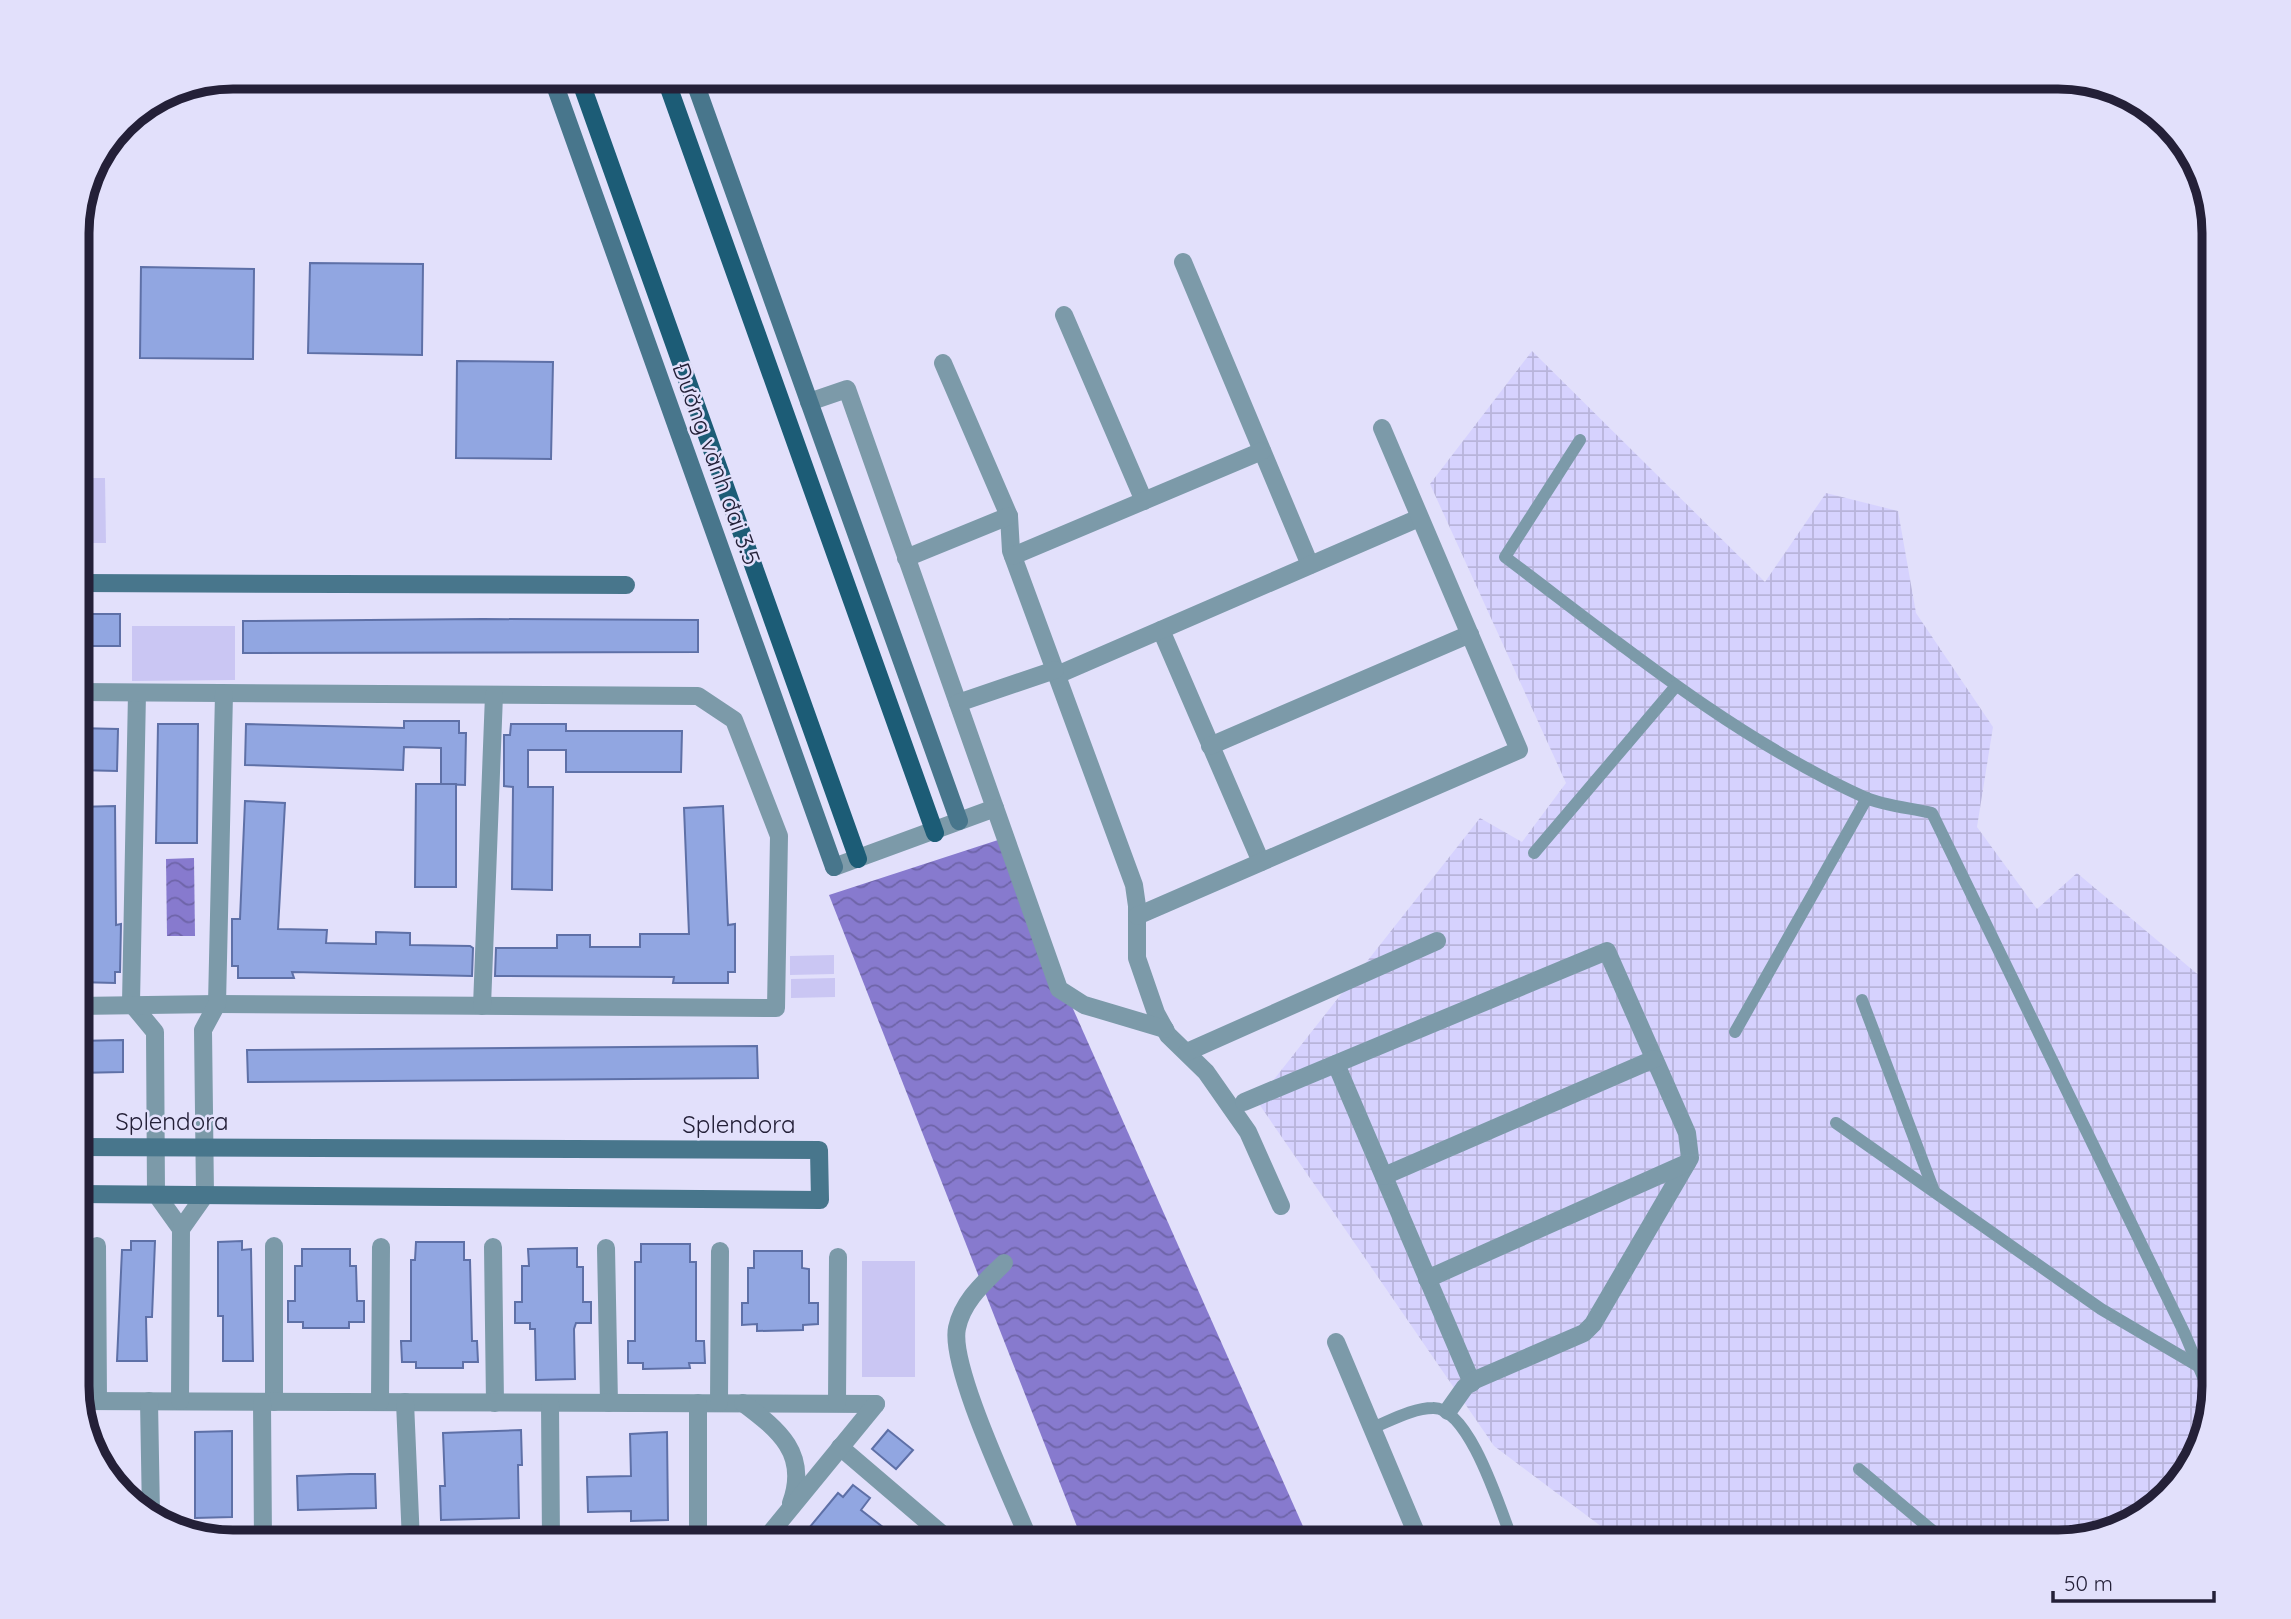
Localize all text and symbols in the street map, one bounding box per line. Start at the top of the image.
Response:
street label: Đường vành đai 3.5 [666,359,767,569]
street label: Splendora [115,1106,229,1136]
street label: Splendora [682,1109,796,1139]
scale bar [2053,1560,2214,1604]
text: 50 m [2064,1570,2113,1596]

